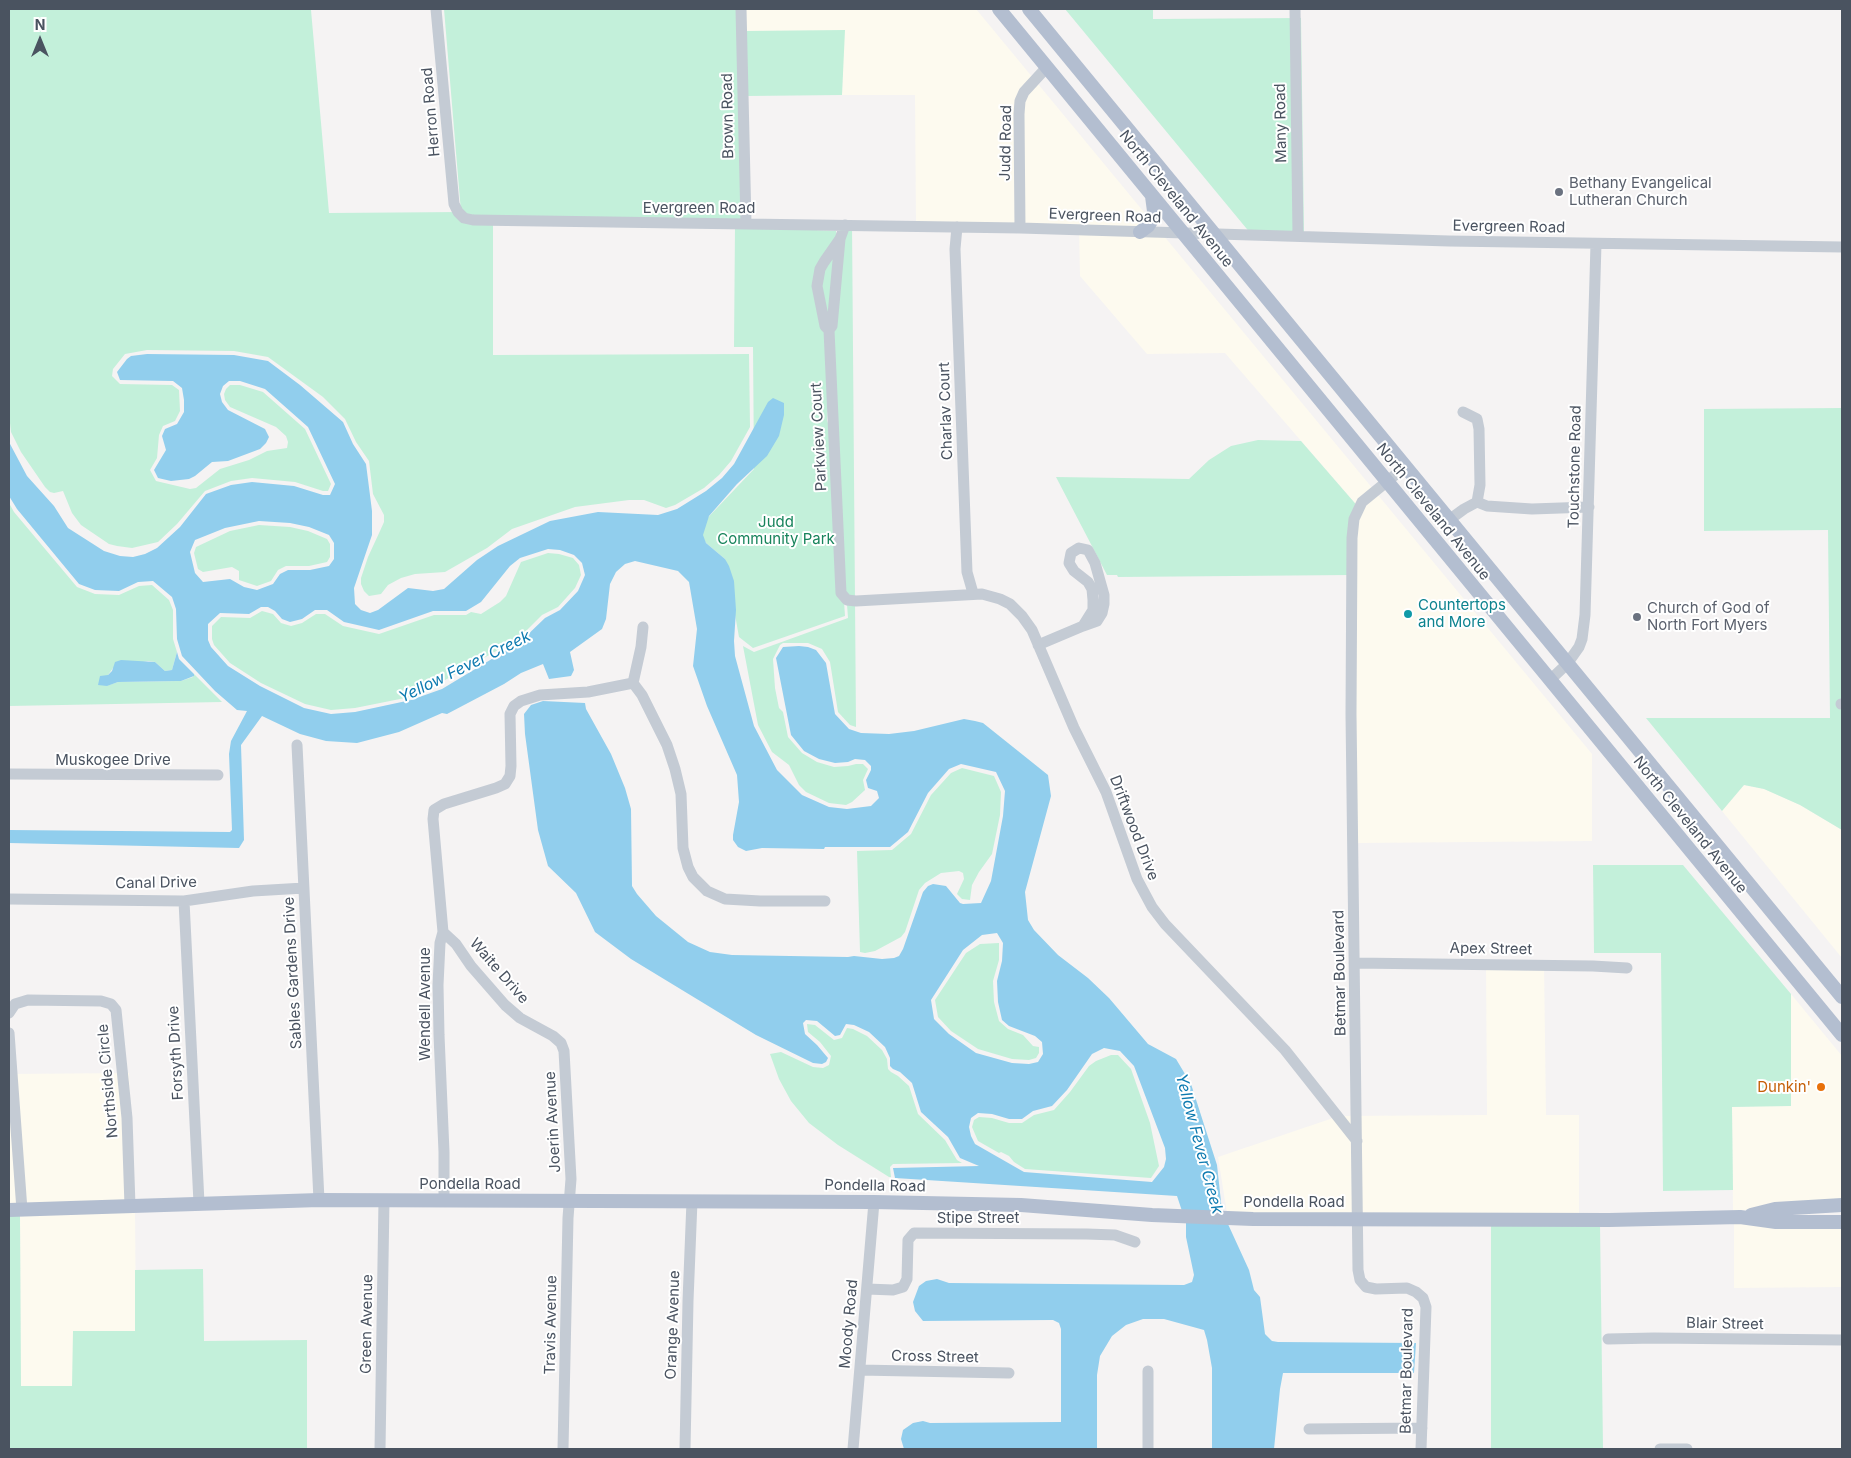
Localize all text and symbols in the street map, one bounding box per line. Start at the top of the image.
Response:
north arrow [15,15,65,65]
text: N [35,16,45,33]
street label: Herron Road [418,67,444,157]
street label: Brown Road [718,73,738,159]
street label: Many Road [1271,83,1291,163]
street label: Judd Road [996,105,1016,181]
street label: North Cleveland Avenue [1115,127,1237,271]
place label: Bethany Evangelical Lutheran Church [1569,174,1712,209]
marker: Bethany Evangelical Lutheran Church [1553,186,1565,198]
street label: Evergreen Road [643,199,755,217]
street label: Evergreen Road [1048,205,1162,227]
street label: Evergreen Road [1453,217,1565,237]
street label: Charlav Court [935,362,957,460]
street label: Parkview Court [807,382,831,492]
street label: Touchstone Road [1565,405,1585,529]
street label: North Cleveland Avenue [1372,440,1494,584]
park label: Judd Community Park [717,513,835,548]
place label: Countertops and More [1418,596,1506,631]
place label: Church of God of North Fort Myers [1647,599,1770,634]
marker: Countertops and More [1402,608,1414,620]
marker: Church of God of North Fort Myers [1631,611,1643,623]
water label: Yellow Fever Creek [396,627,534,707]
street label: Muskogee Drive [55,751,171,769]
street label: North Cleveland Avenue [1629,753,1751,897]
street label: Driftwood Drive [1106,773,1162,883]
street label: Canal Drive [115,873,197,893]
street label: Sables Gardens Drive [280,896,306,1050]
street label: Betmar Boulevard [1330,910,1350,1036]
street label: Waite Drive [466,935,532,1007]
street label: Apex Street [1450,939,1532,959]
street label: Wendell Avenue [416,947,434,1061]
street label: Forsyth Drive [165,1005,187,1101]
street label: Northside Circle [94,1023,122,1139]
street label: Joerin Avenue [541,1071,565,1173]
water label: Yellow Fever Creek [1171,1072,1227,1216]
place label: Dunkin' [1757,1078,1811,1096]
marker: Dunkin' [1815,1081,1827,1093]
street label: Pondella Road [419,1175,521,1193]
street label: Pondella Road [824,1176,926,1196]
street label: Pondella Road [1243,1193,1345,1211]
street label: Stipe Street [937,1209,1019,1227]
street label: Orange Avenue [662,1270,684,1380]
street label: Green Avenue [357,1274,377,1374]
street label: Travis Avenue [541,1275,561,1375]
street label: Moody Road [836,1279,862,1369]
street label: Betmar Boulevard [1397,1308,1417,1434]
street label: Blair Street [1686,1314,1764,1334]
street label: Cross Street [891,1347,979,1367]

